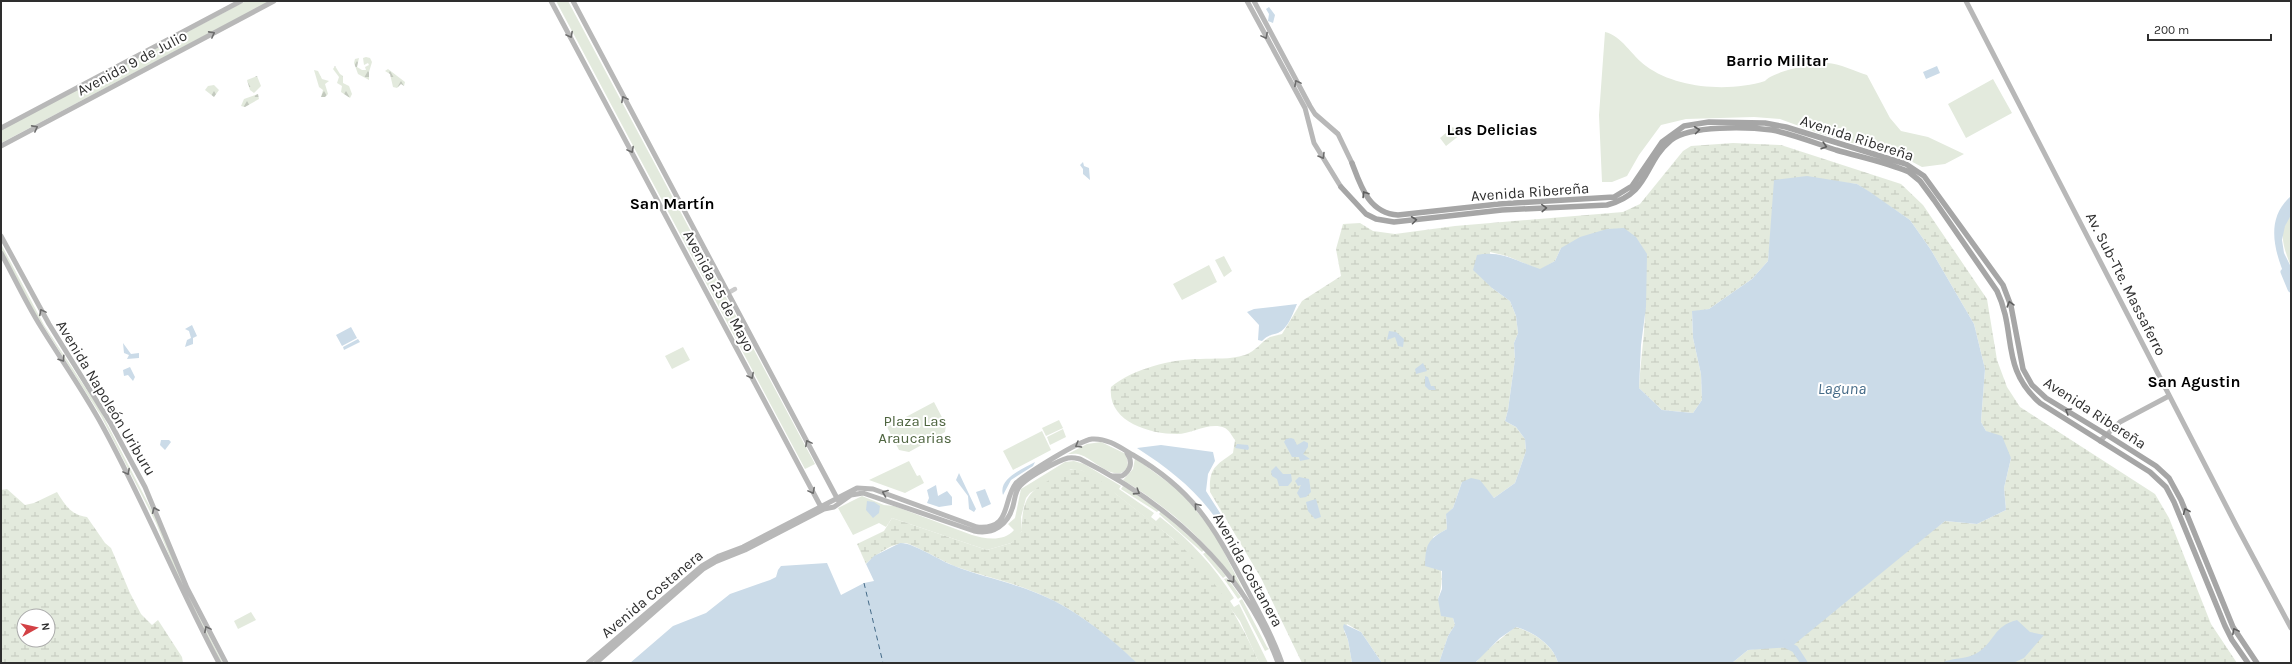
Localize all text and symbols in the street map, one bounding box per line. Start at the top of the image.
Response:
scale bar [2148,16,2271,42]
text: 200 m [2154,23,2189,37]
street label: Avenida 9 de Julio [74,26,190,100]
one-way arrow [208,31,215,38]
one-way arrow [565,31,573,39]
one-way arrow [1260,31,1268,39]
district label: Barrio Militar [1726,51,1829,70]
one-way arrow [1295,79,1302,87]
one-way arrow [622,95,629,103]
street label: Avenida Ribereña [1798,111,1916,165]
district label: Las Delicias [1447,120,1537,139]
one-way arrow [31,125,38,133]
one-way arrow [1694,126,1700,135]
one-way arrow [1821,141,1828,150]
one-way arrow [626,146,634,153]
one-way arrow [1317,152,1325,159]
street label: Avenida Ribereña [1470,179,1590,205]
one-way arrow [1362,191,1370,198]
district label: San Martín [630,194,714,213]
one-way arrow [1541,204,1547,212]
street label: Av. Sub-Tte. Massaferro [2082,209,2170,359]
one-way arrow [1411,216,1417,225]
street label: Avenida 25 de Mayo [679,227,759,355]
one-way arrow [2006,301,2015,308]
one-way arrow [39,309,47,316]
street label: Avenida Napoleón Uriburu [52,317,160,479]
one-way arrow [57,355,65,362]
one-way arrow [747,372,754,379]
district label: San Agustin [2148,372,2240,391]
street label: Avenida Ribereña [2040,373,2150,453]
water label: Laguna [1818,379,1866,398]
one-way arrow [2065,409,2072,416]
park label: Plaza Las Araucarias [878,412,952,447]
one-way arrow [805,440,812,447]
one-way arrow [1075,441,1082,448]
one-way arrow [122,468,129,475]
one-way arrow [808,487,815,494]
one-way arrow [1133,488,1140,495]
one-way arrow [881,490,888,498]
one-way arrow [1195,503,1202,511]
one-way arrow [151,506,159,513]
one-way arrow [2182,507,2190,514]
street label: Avenida Costanera [1209,510,1287,630]
street label: Avenida Costanera [597,546,707,642]
one-way arrow [1227,575,1234,582]
north arrow [16,608,56,648]
text: N [38,622,52,631]
one-way arrow [204,626,212,633]
one-way arrow [2233,628,2240,635]

